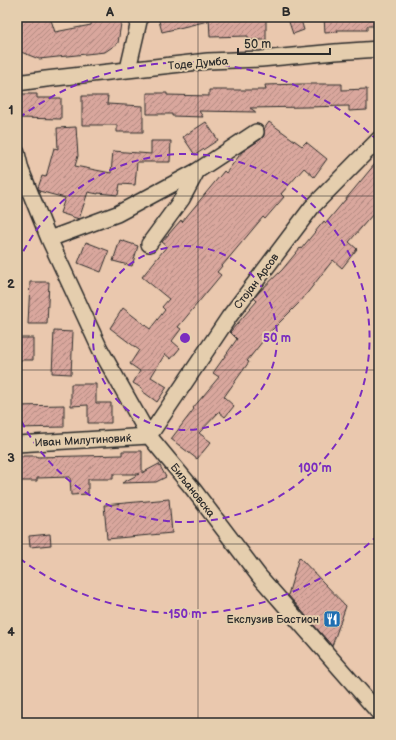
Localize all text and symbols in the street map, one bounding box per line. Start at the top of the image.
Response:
text: A [105,4,114,20]
text: B [281,4,291,20]
scale bar [238,30,330,56]
text: 50 m [244,37,271,52]
street label: Тоде Думба [167,54,229,73]
text: 1 [8,102,14,118]
street label: Стојан Арсов [231,251,282,312]
text: 2 [7,276,15,292]
centre of rings [178,331,192,345]
text: 50 m [263,331,291,346]
street label: Иван Милутиновиќ [34,431,132,450]
text: 3 [7,450,15,466]
street label: Биљановска [168,461,218,520]
text: 100 m [298,461,332,476]
text: 150 m [169,607,201,622]
restaurant icon: Екслузив Бастион [322,609,342,629]
place label: Екслузив Бастион [227,613,319,626]
text: 4 [7,624,15,640]

